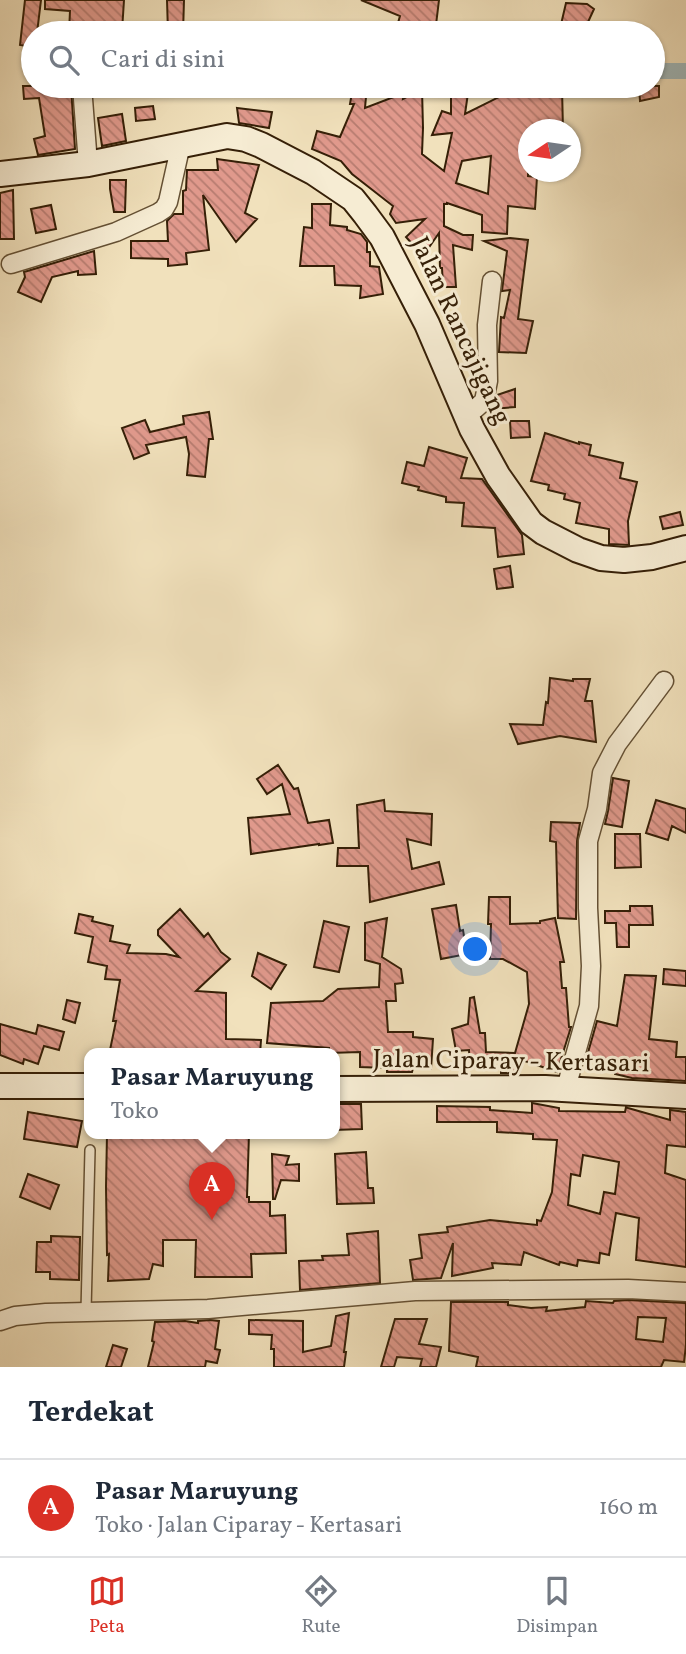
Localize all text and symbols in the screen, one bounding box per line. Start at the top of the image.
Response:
search box [21,21,665,98]
icon: search [45,41,83,79]
text: Cari di sini [101,42,225,78]
north arrow [518,119,581,182]
street label: Jalan Rancajigang [401,231,519,431]
your location [458,932,492,966]
street label: Jalan Ciparay - Kertasari [372,1042,650,1082]
popup [84,1048,340,1139]
text: Pasar Maruyung [110,1060,314,1096]
text: Toko [110,1096,159,1128]
pin: A [189,1162,235,1220]
text: Terdekat [28,1392,154,1434]
text: Pasar Maruyung [95,1474,298,1510]
text: A [43,1492,59,1524]
text: 160 m [599,1492,658,1524]
text: Toko · Jalan Ciparay - Kertasari [95,1510,402,1542]
tab: Peta [88,1572,126,1640]
tab: Rute [301,1572,341,1640]
tab: Disimpan [516,1572,598,1640]

